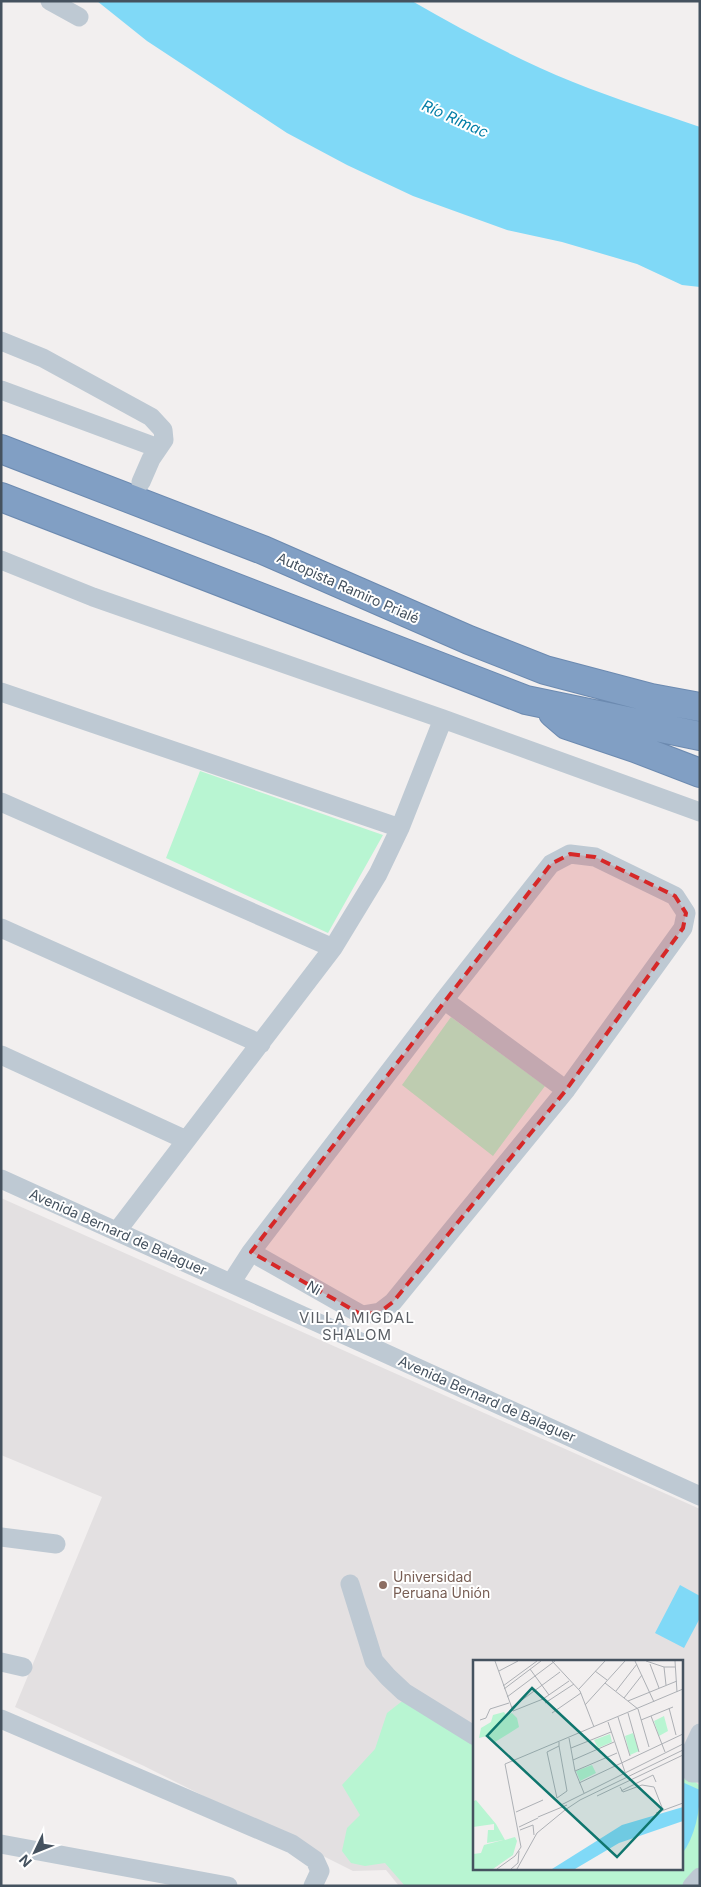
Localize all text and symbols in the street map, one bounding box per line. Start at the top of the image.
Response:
water label: Río Rímac [419,95,492,142]
street label: Autopista Ramiro Prialé [275,549,422,627]
street label: Avenida Bernard de Balaguer [27,1185,209,1278]
street label: Ni [304,1277,325,1298]
district label: VILLA MIGDAL SHALOM [299,1308,415,1344]
street label: Avenida Bernard de Balaguer [396,1352,578,1445]
place label: Universidad Peruana Unión [393,1568,490,1601]
marker: Universidad Peruana Unión [377,1579,389,1591]
inset map [473,1660,684,1870]
north arrow [10,1827,60,1877]
text: N [15,1852,35,1871]

